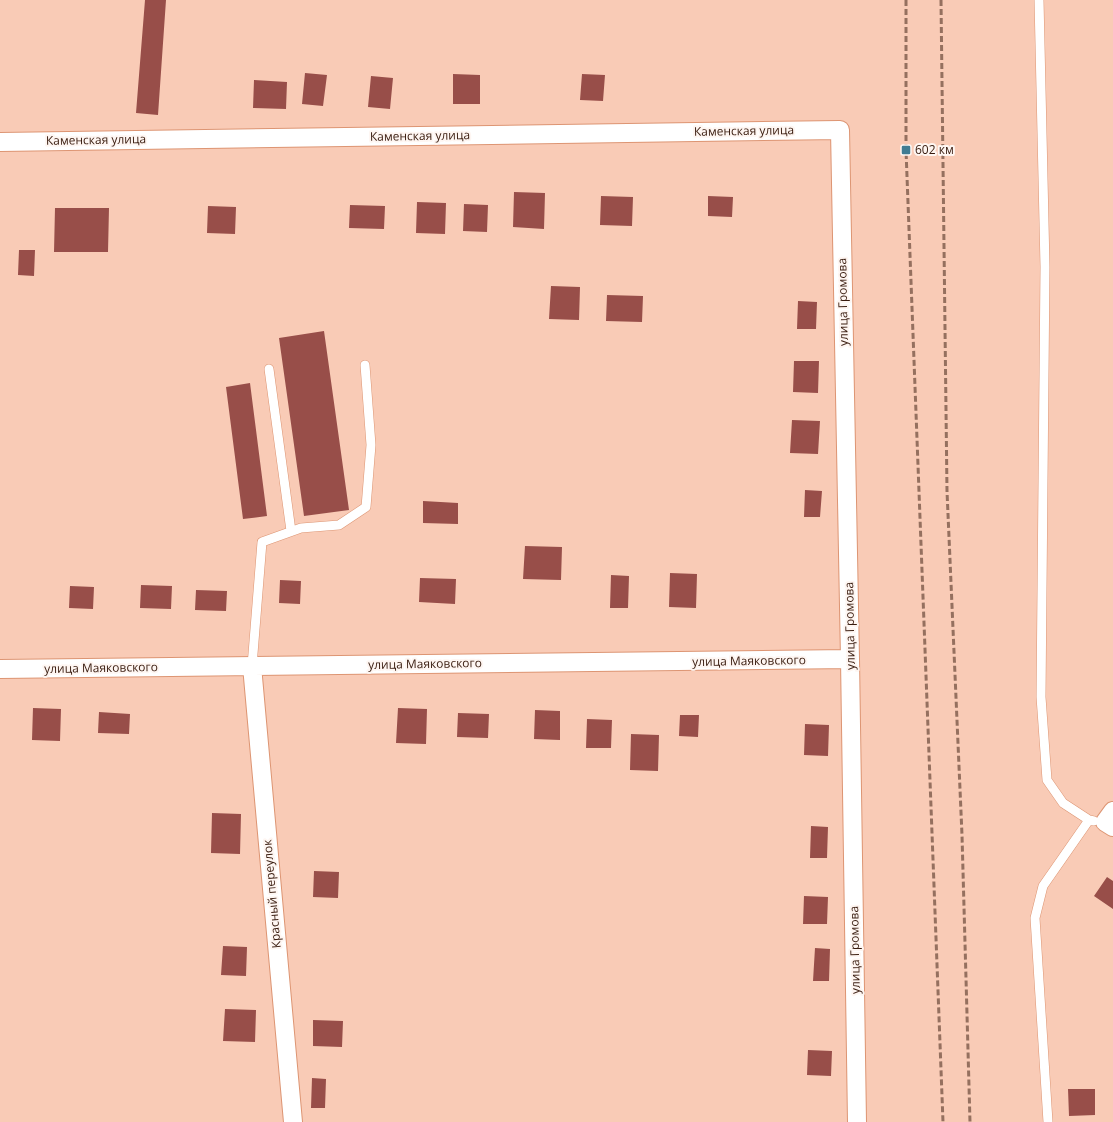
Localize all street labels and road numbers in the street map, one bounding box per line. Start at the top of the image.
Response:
street label: Каменская улица [694,121,794,140]
street label: Каменская улица [370,126,470,145]
street label: Каменская улица [46,130,146,149]
street label: улица Громова [833,258,852,346]
street label: улица Громова [840,582,859,670]
street label: улица Маяковского [692,651,806,670]
street label: улица Маяковского [368,654,482,673]
street label: улица Маяковского [44,658,158,677]
street label: Красный переулок [258,838,285,949]
street label: улица Громова [845,906,864,994]

